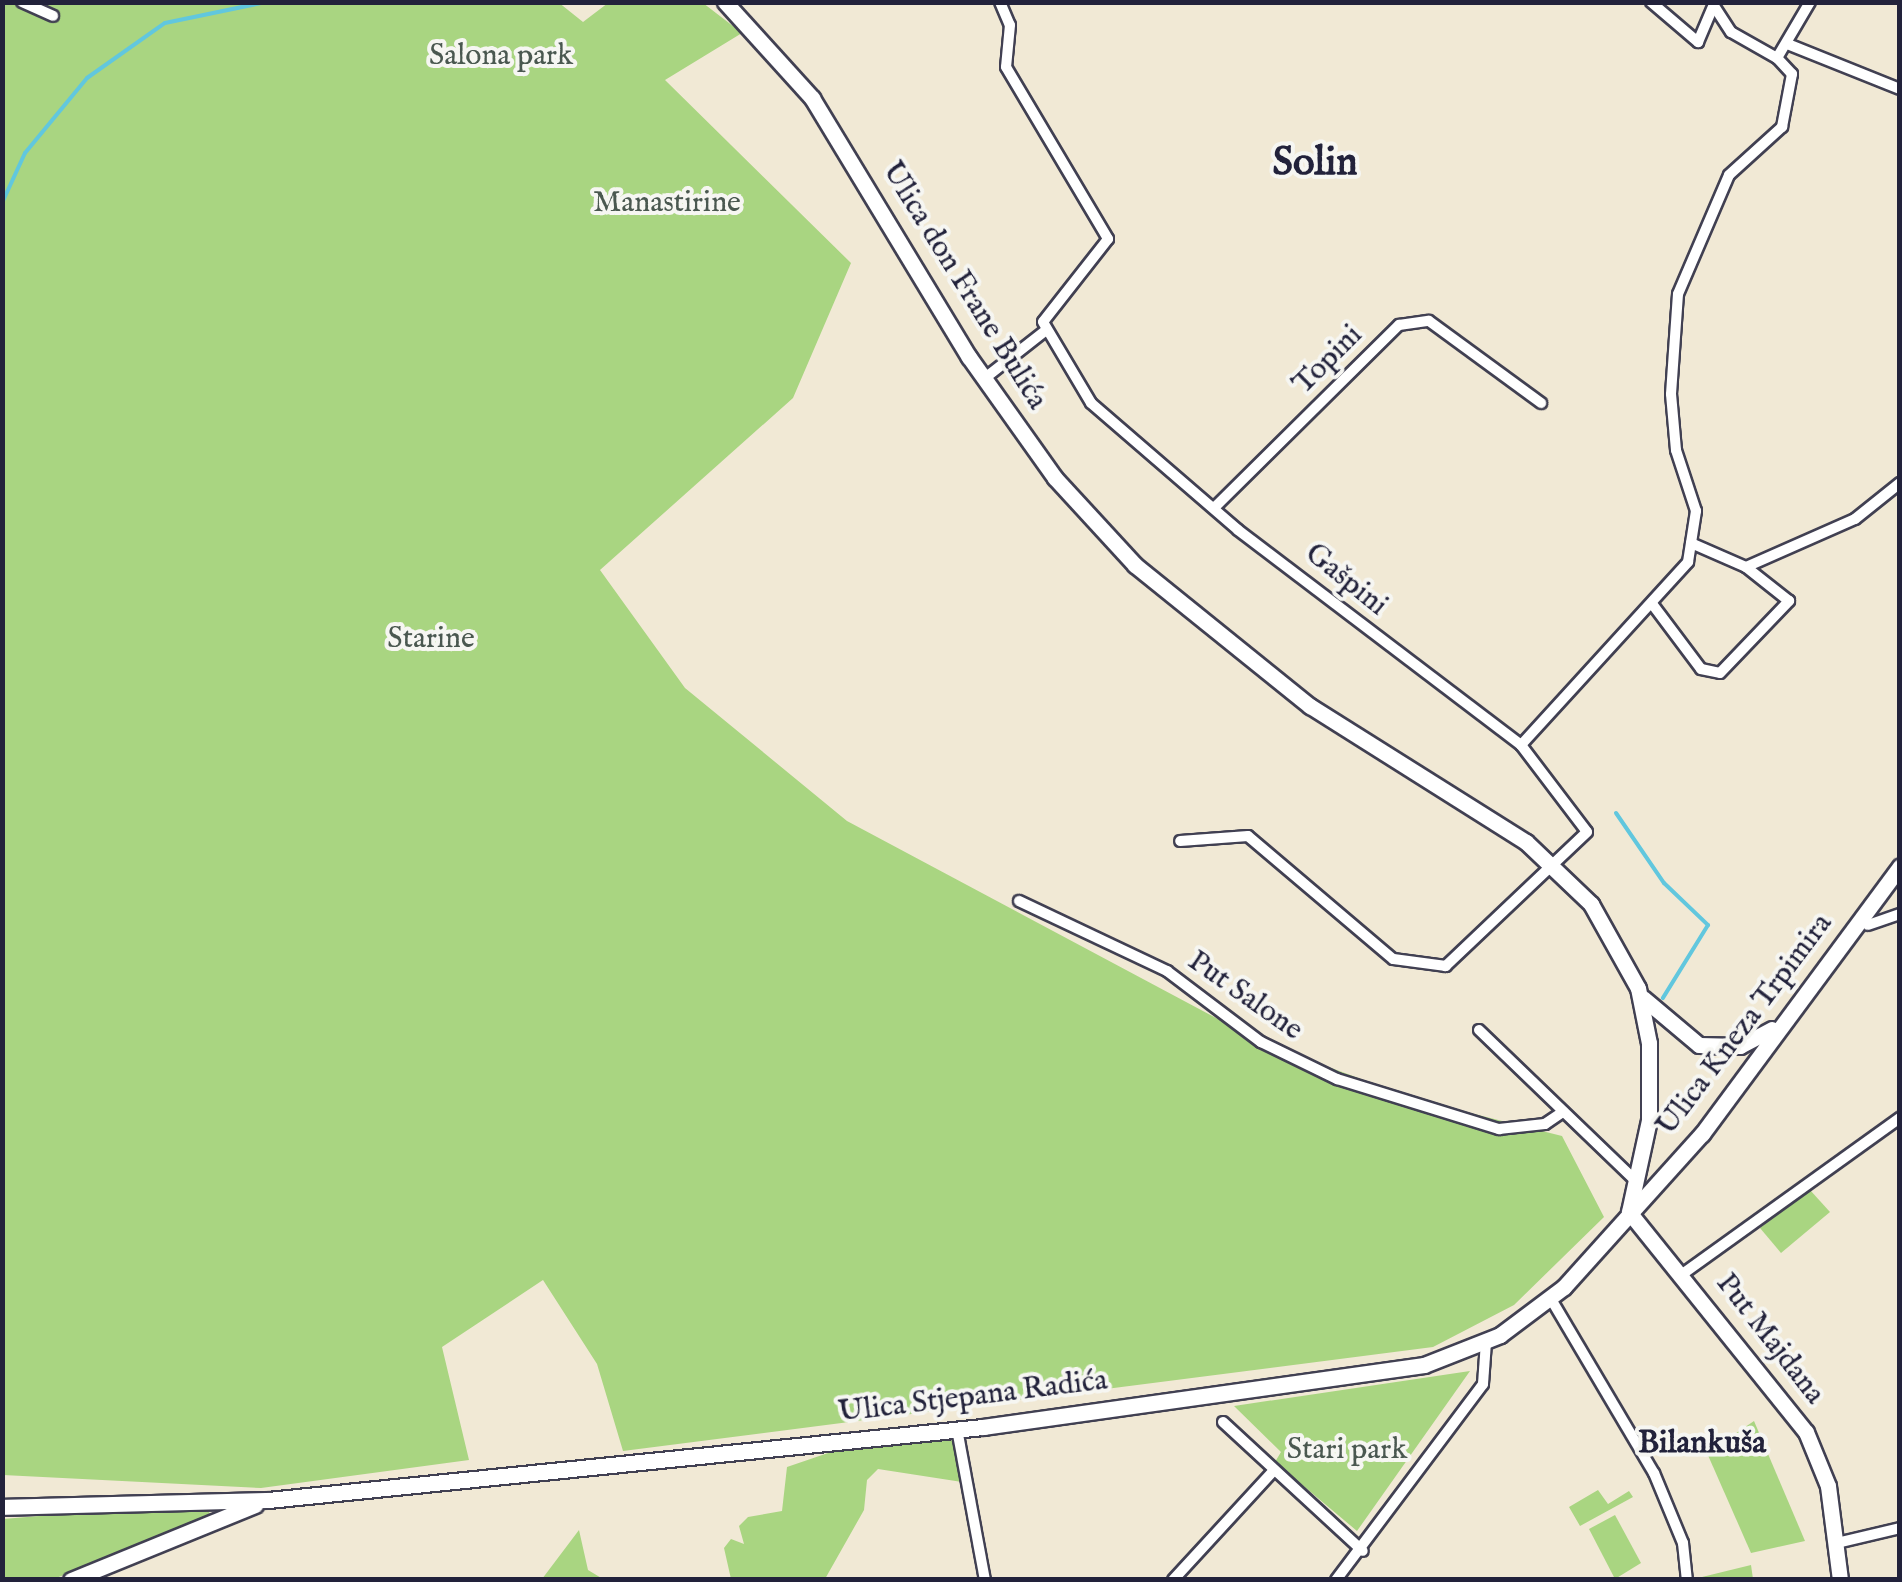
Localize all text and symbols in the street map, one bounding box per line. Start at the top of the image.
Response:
park label: Salona park [429,38,573,74]
district label: Solin [1273,140,1357,188]
street label: Ulica don Frane Bulića [873,156,1055,416]
park label: Manastirine [593,185,741,221]
street label: Topini [1286,318,1370,402]
street label: Gašpini [1298,536,1394,624]
park label: Starine [387,621,475,657]
street label: Ulica Kneza Trpimira [1650,907,1840,1143]
street label: Put Salone [1181,943,1309,1049]
street label: Put Majdana [1708,1266,1832,1412]
street label: Ulica Stjepana Radića [836,1363,1110,1431]
district label: Bilankuša [1638,1425,1766,1463]
park label: Stari park [1287,1432,1407,1468]

